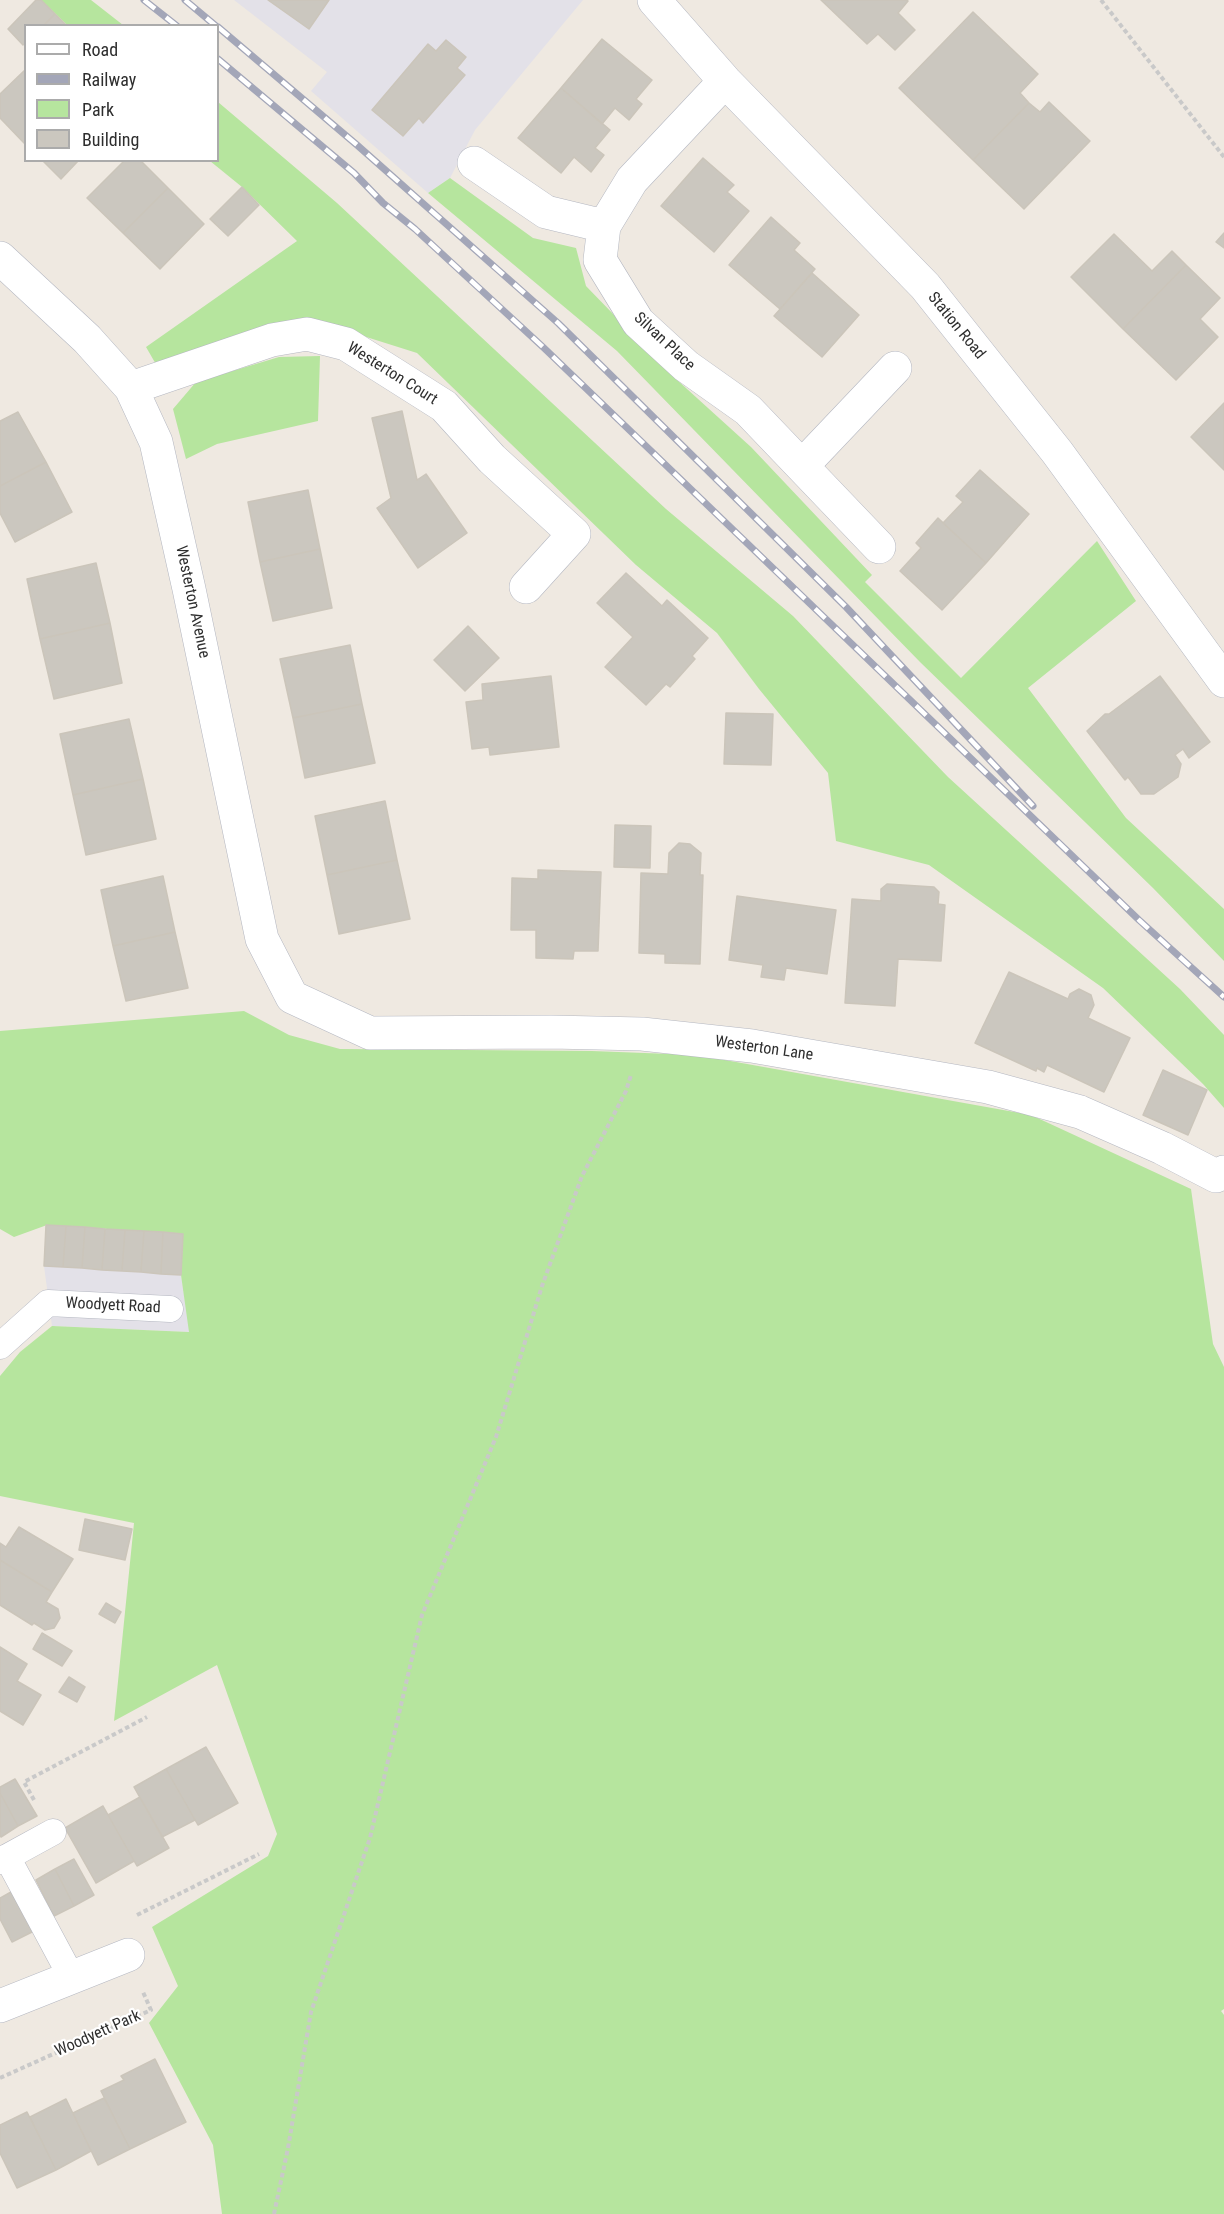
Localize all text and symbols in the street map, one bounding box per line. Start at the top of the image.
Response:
legend [24,24,219,162]
text: Road [82,39,118,60]
text: Railway [82,69,136,90]
text: Park [82,99,114,120]
text: Building [82,129,139,150]
street label: Station Road [923,289,989,363]
street label: Silvan Place [629,309,699,375]
street label: Westerton Court [343,339,441,409]
street label: Westerton Avenue [171,544,213,660]
street label: Westerton Lane [714,1033,814,1065]
street label: Woodyett Road [65,1294,161,1318]
street label: Woodyett Park [52,2007,144,2061]

